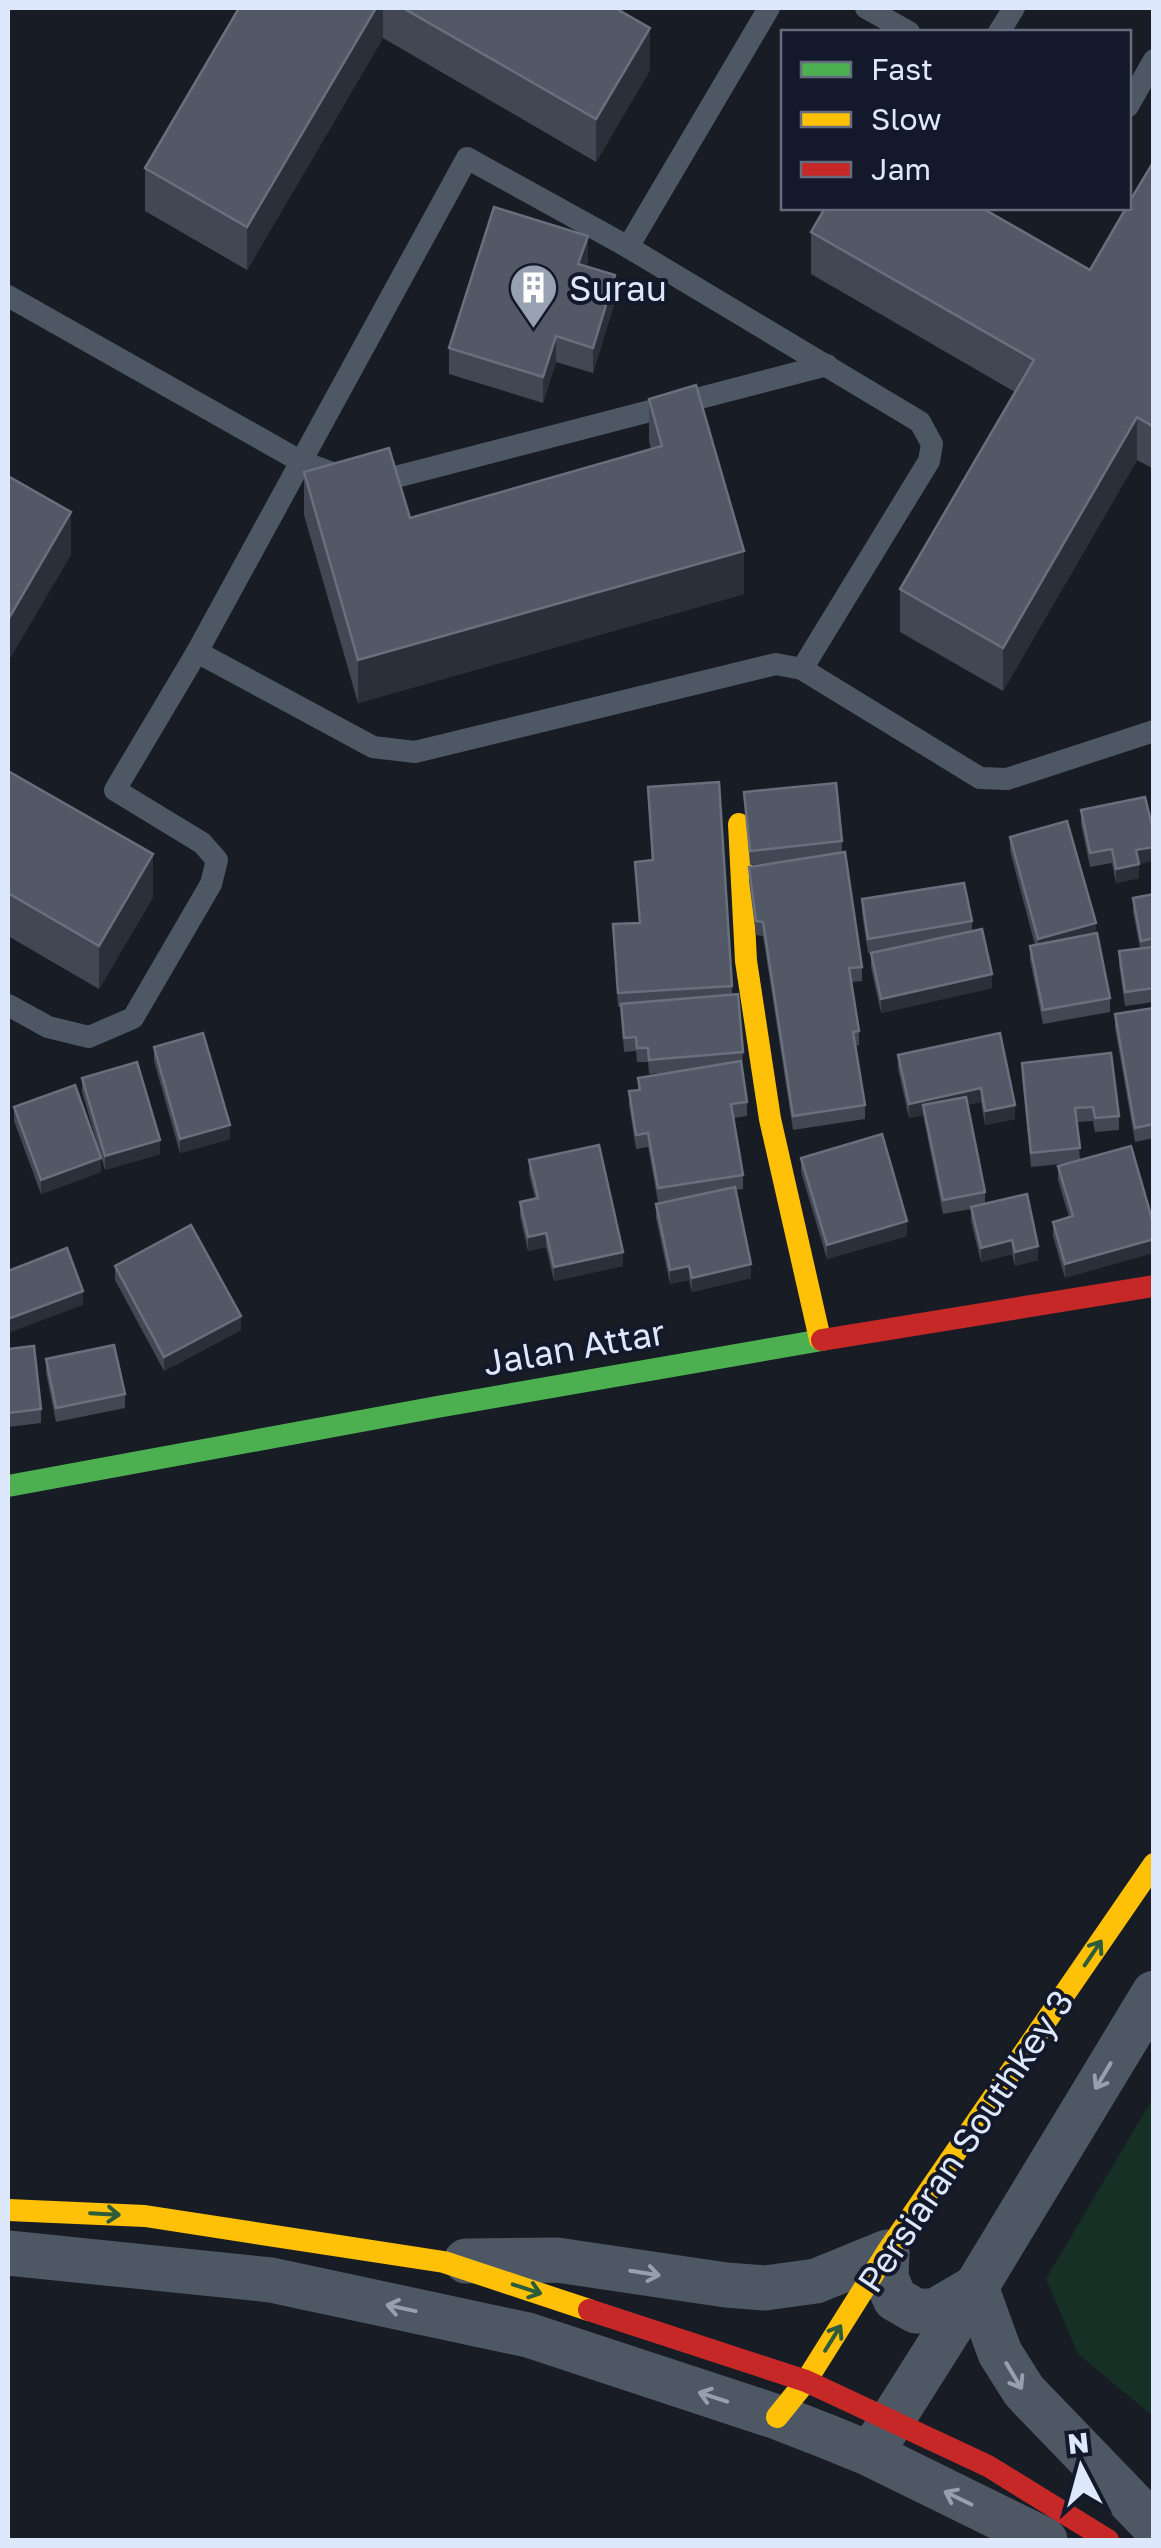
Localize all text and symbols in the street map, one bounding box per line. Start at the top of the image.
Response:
legend [781,30,1131,210]
text: Fast [871,51,933,87]
text: Slow [871,101,942,137]
text: Jam [871,151,931,187]
building icon: Surau [508,262,560,330]
place label: Surau [569,267,667,309]
street label: Jalan Attar [480,1310,668,1384]
one-way arrow [1082,1939,1103,1967]
street label: Persiaran Southkey 3 [848,1982,1082,2300]
one-way arrow [1093,2061,1113,2090]
one-way arrow [88,2205,120,2224]
one-way arrow [629,2264,661,2283]
one-way arrow [511,2281,542,2299]
one-way arrow [386,2298,418,2317]
one-way arrow [823,2324,843,2353]
one-way arrow [1004,2361,1024,2390]
one-way arrow [698,2386,730,2404]
north arrow [1031,2418,1131,2518]
text: N [1066,2425,1091,2460]
one-way arrow [944,2487,974,2506]

